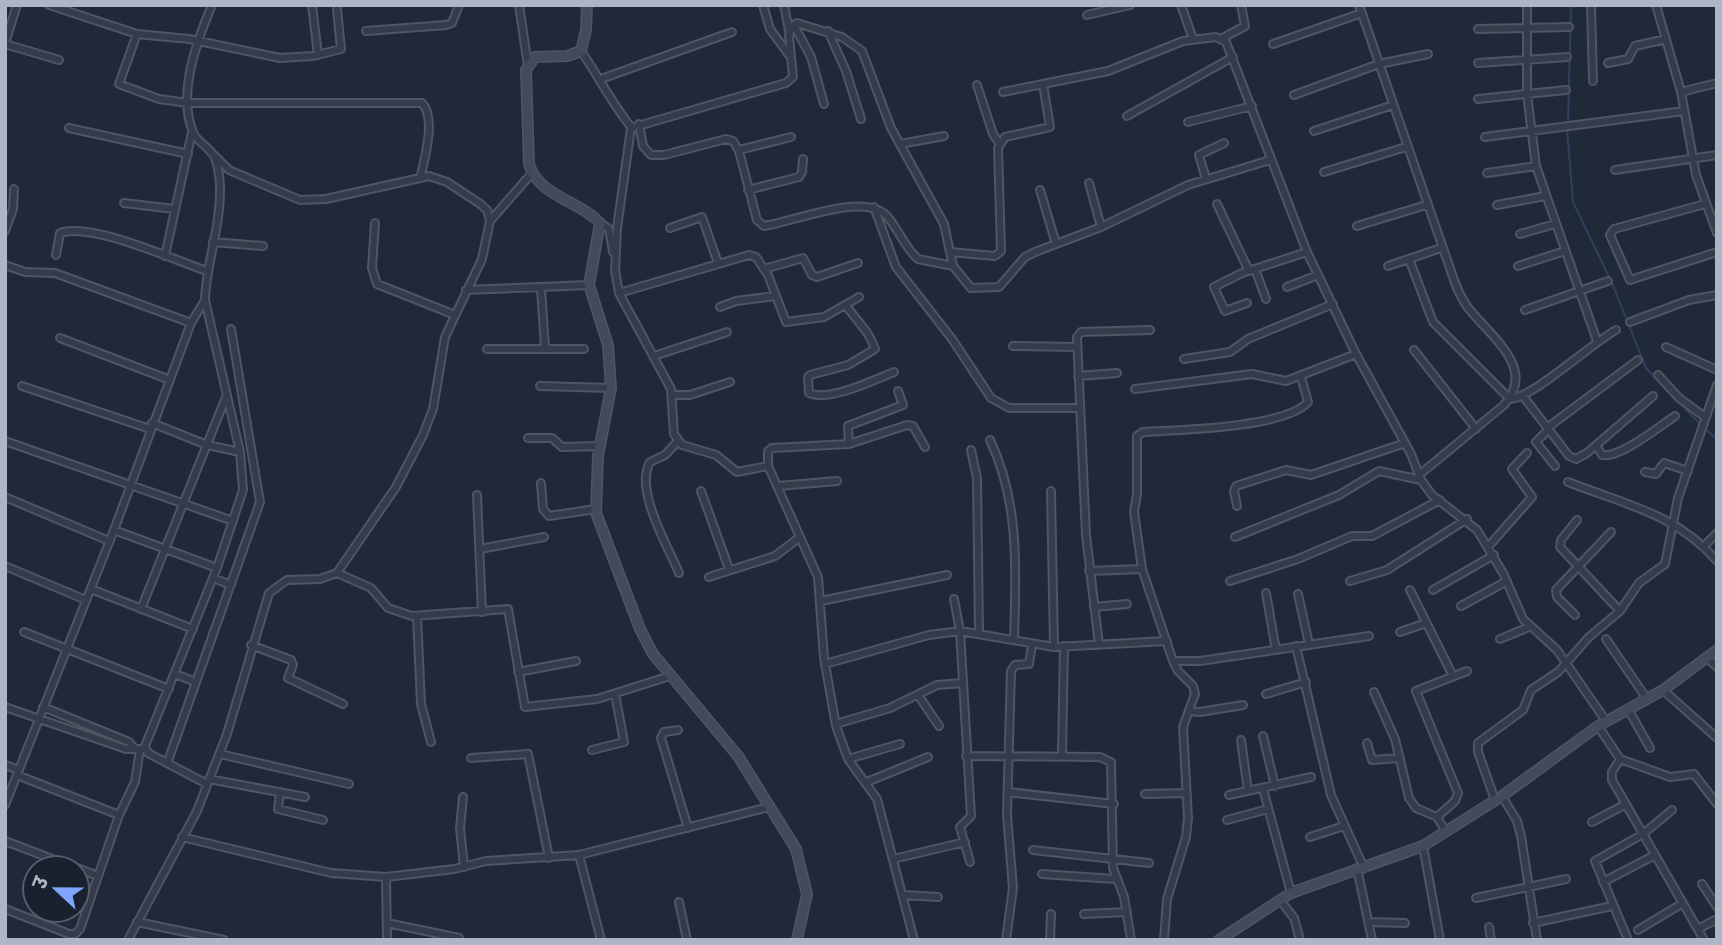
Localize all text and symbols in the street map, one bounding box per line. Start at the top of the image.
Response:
north arrow [21,854,91,924]
text: उ [26,872,56,894]

